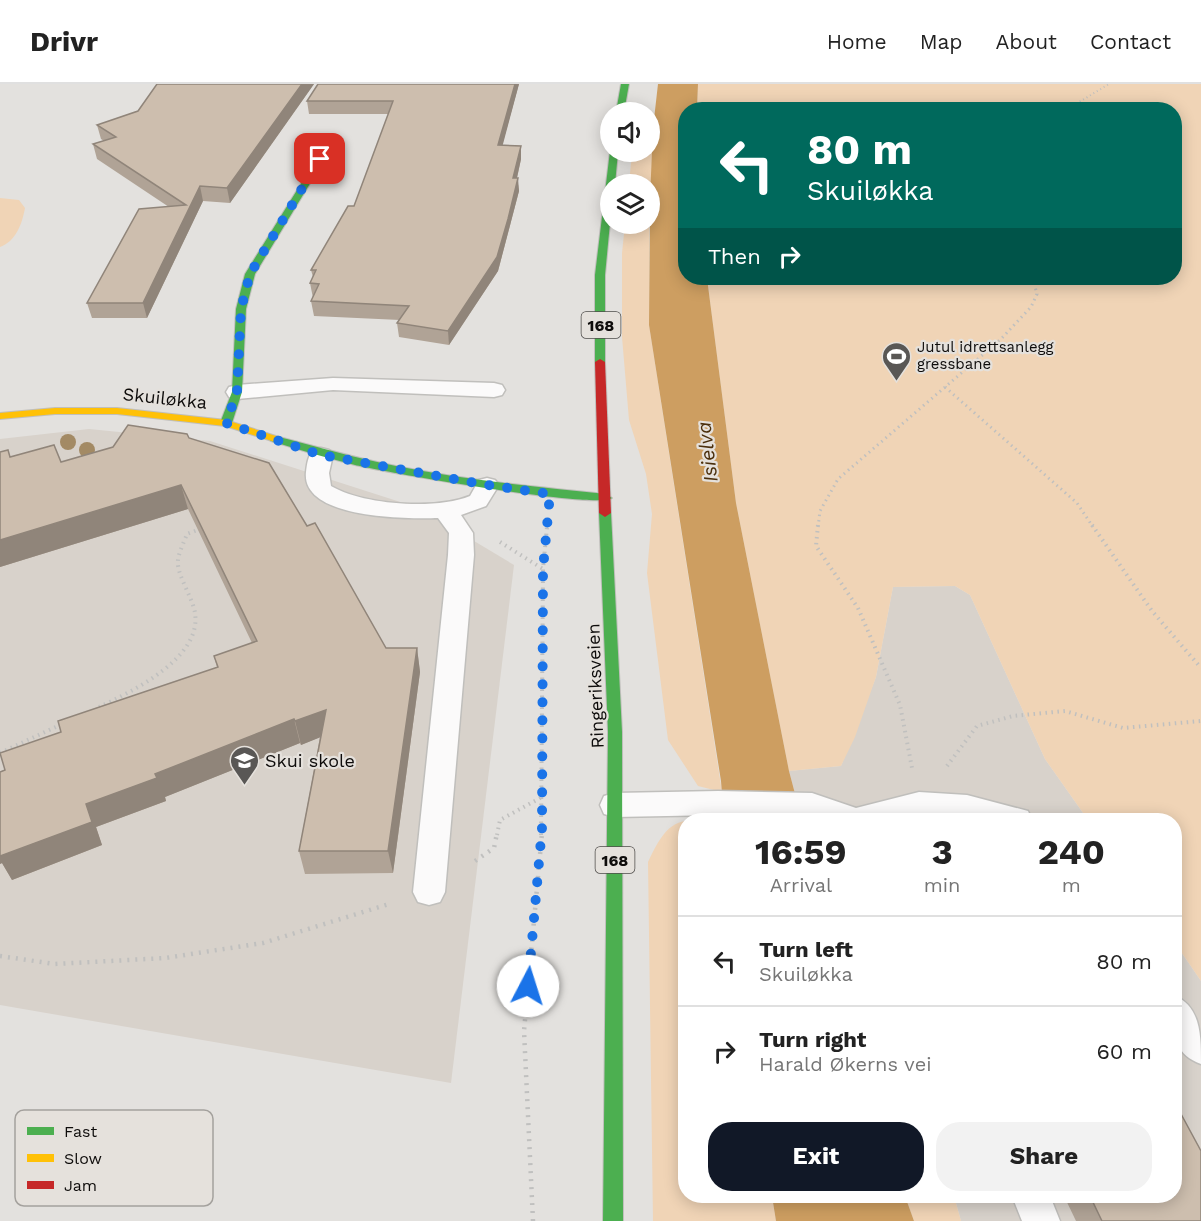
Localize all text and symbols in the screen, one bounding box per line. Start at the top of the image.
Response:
text: Drivr [30,25,98,58]
text: Home [827,29,887,54]
text: Map [920,29,963,54]
text: About [996,29,1057,54]
text: Contact [1090,29,1171,54]
map controls [600,102,660,234]
button: sound [600,102,660,162]
text: 80 m [807,125,912,174]
icon: left [708,126,786,204]
pin [294,133,345,184]
icon: arrive [303,142,336,175]
button: layers [600,174,660,234]
text: Skuiløkka [807,175,934,207]
icon: right [773,240,806,273]
text: Then [708,244,761,269]
road number: 168 [582,312,620,338]
place label: Jutul idrettsanlegg gressbane [917,338,1054,373]
sports icon: Jutul idrettsanlegg gressbane [880,340,912,382]
street label: Skuiløkka [122,383,208,413]
water label: Isielva [691,420,723,484]
street label: Ringeriksveien [582,623,608,749]
school or university icon: Skui skole [228,744,260,786]
place label: Skui skole [265,750,355,771]
text: 16:59 [755,831,847,873]
text: 3 [931,831,953,873]
text: 240 [1038,831,1105,873]
road number: 168 [596,847,634,873]
text: Arrival [770,873,832,897]
text: min [924,873,961,897]
text: m [1062,873,1081,897]
text: Turn left [759,937,853,962]
icon: left [708,945,741,978]
text: 80 m [1096,949,1152,974]
position arrow [496,954,560,1018]
text: Skuiløkka [759,962,853,986]
text: Turn right [759,1027,866,1052]
icon: right [708,1035,741,1068]
text: 60 m [1096,1039,1152,1064]
text: Harald Økerns vei [759,1052,932,1076]
legend [15,1110,213,1206]
text: Fast [64,1122,97,1141]
button: Exit [708,1122,924,1191]
button: Share [936,1122,1152,1191]
text: Slow [64,1149,102,1168]
text: Jam [64,1176,97,1195]

